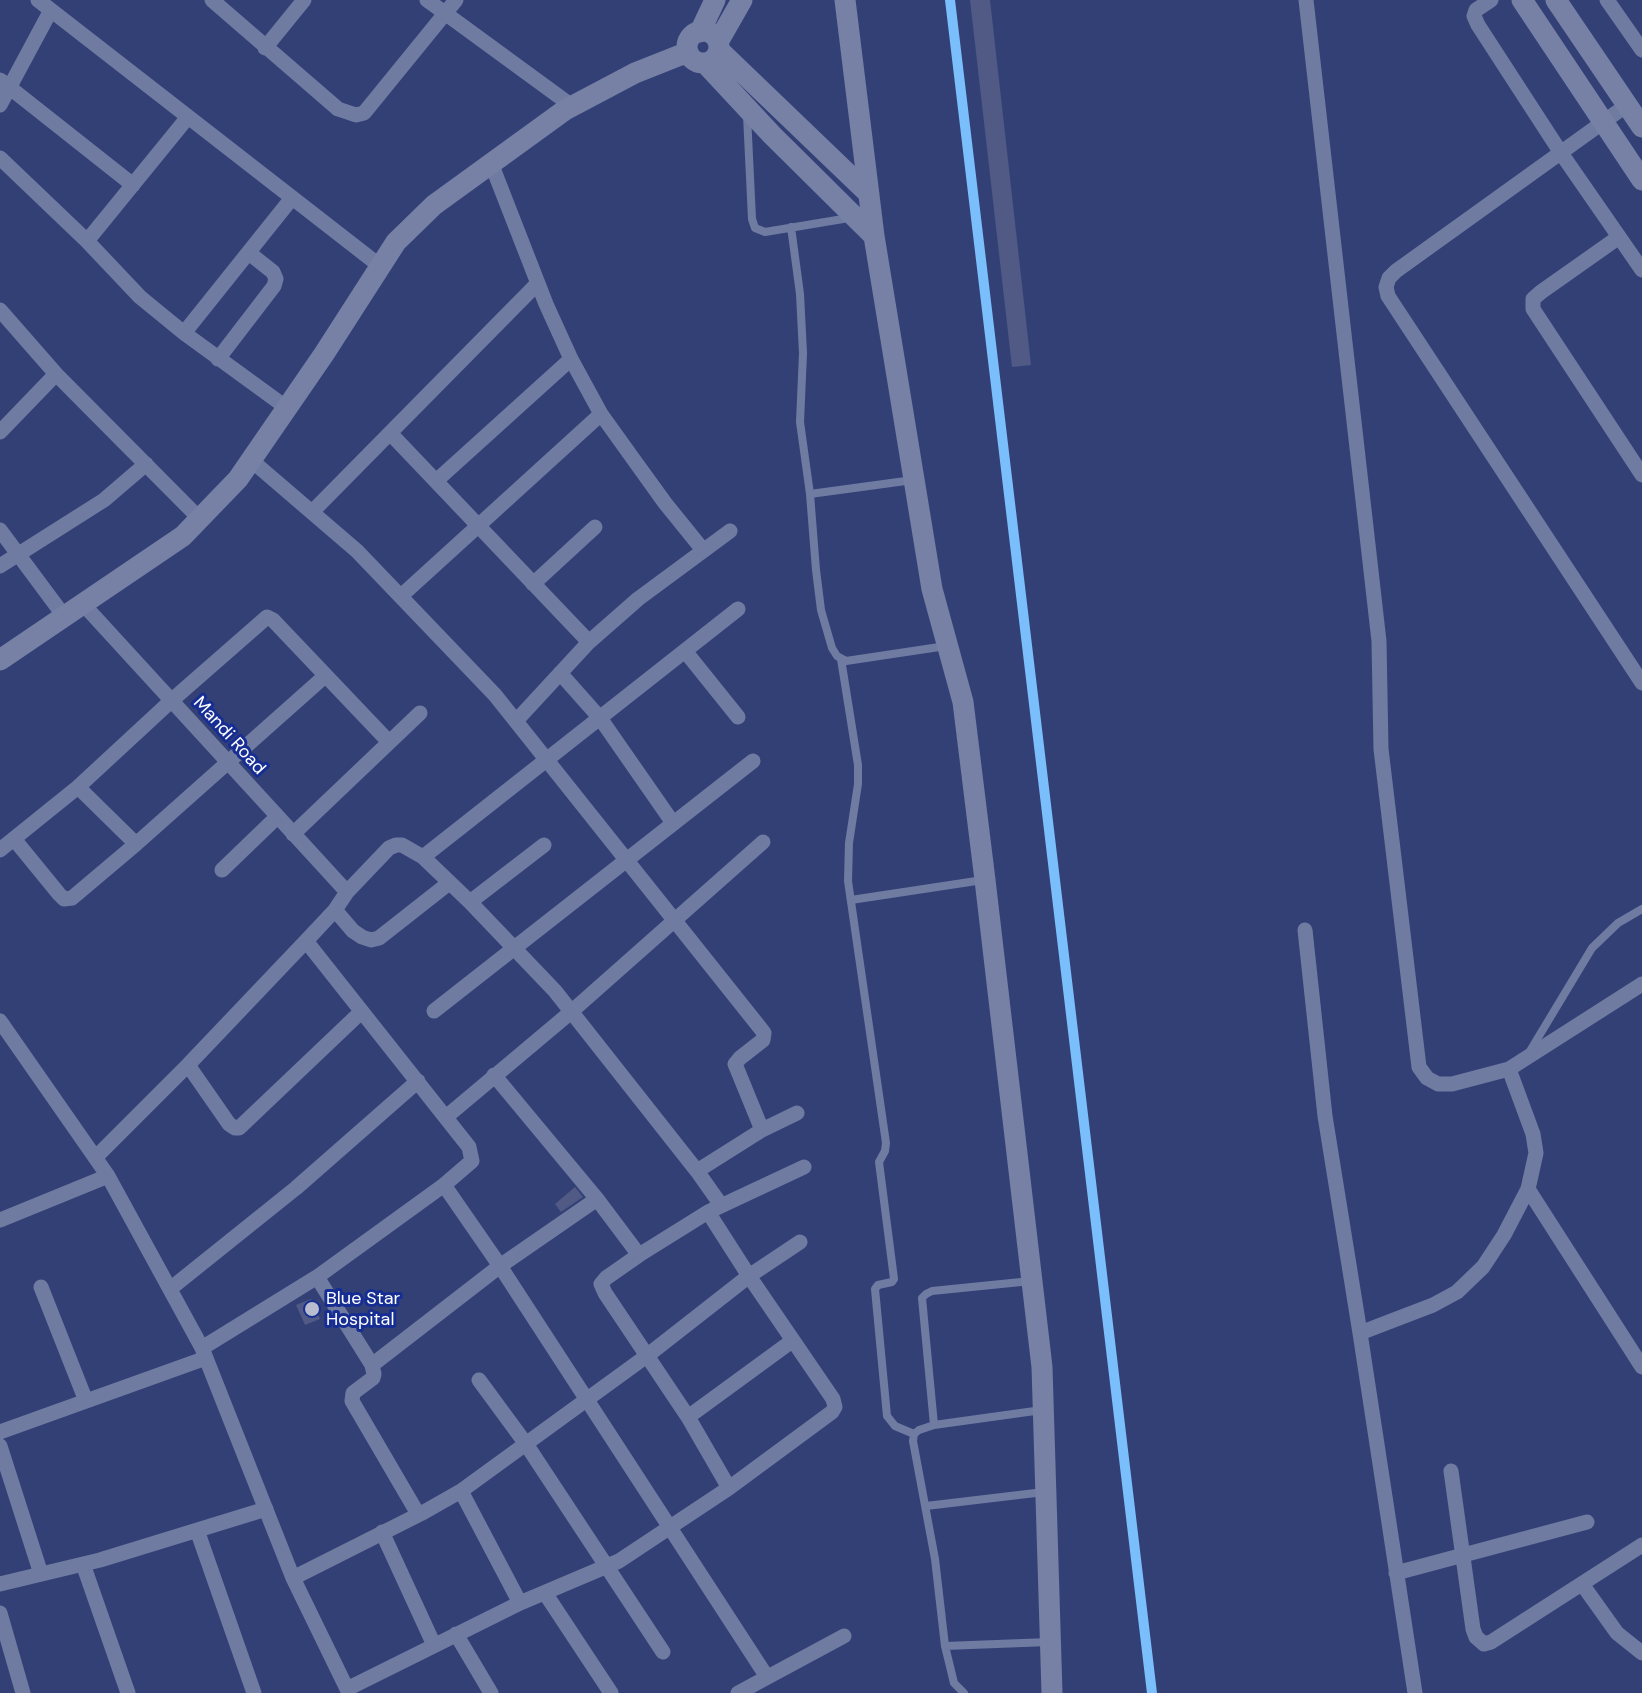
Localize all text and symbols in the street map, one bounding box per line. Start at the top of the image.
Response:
street label: Mandi Road [188,693,270,779]
place label: Blue Star Hospital [326,1288,400,1330]
marker: Blue Star Hospital [303,1300,321,1318]

